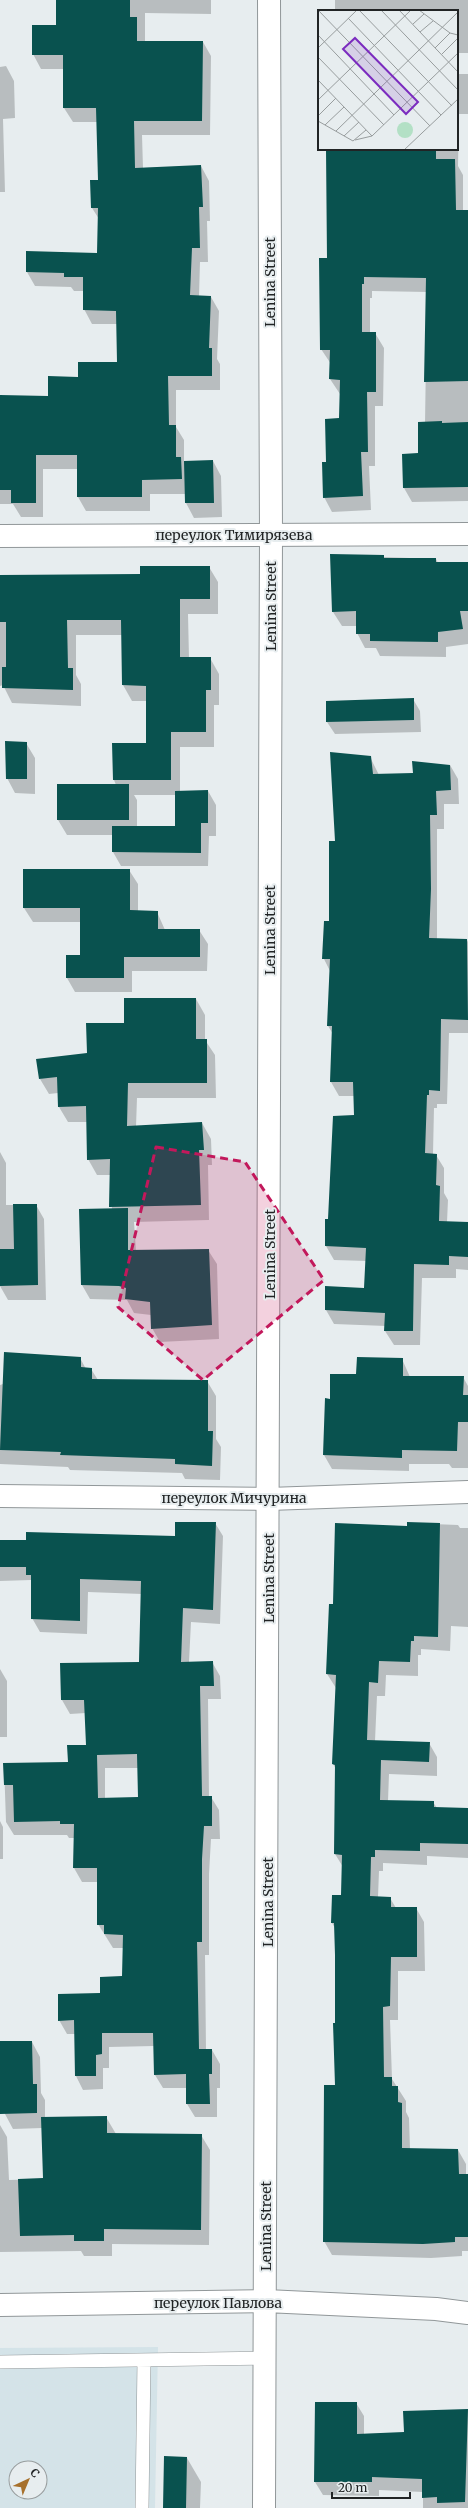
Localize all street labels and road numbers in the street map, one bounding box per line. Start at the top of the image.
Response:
street label: Lenina Street [261,236,279,327]
street label: переулок Тимирязева [156,526,313,544]
street label: Lenina Street [262,560,280,651]
street label: Lenina Street [261,884,279,975]
street label: Lenina Street [261,1208,279,1299]
street label: переулок Мичурина [161,1489,307,1507]
street label: Lenina Street [260,1532,278,1623]
street label: Lenina Street [259,1856,277,1947]
street label: Lenina Street [257,2180,275,2271]
street label: переулок Павлова [154,2294,283,2312]

